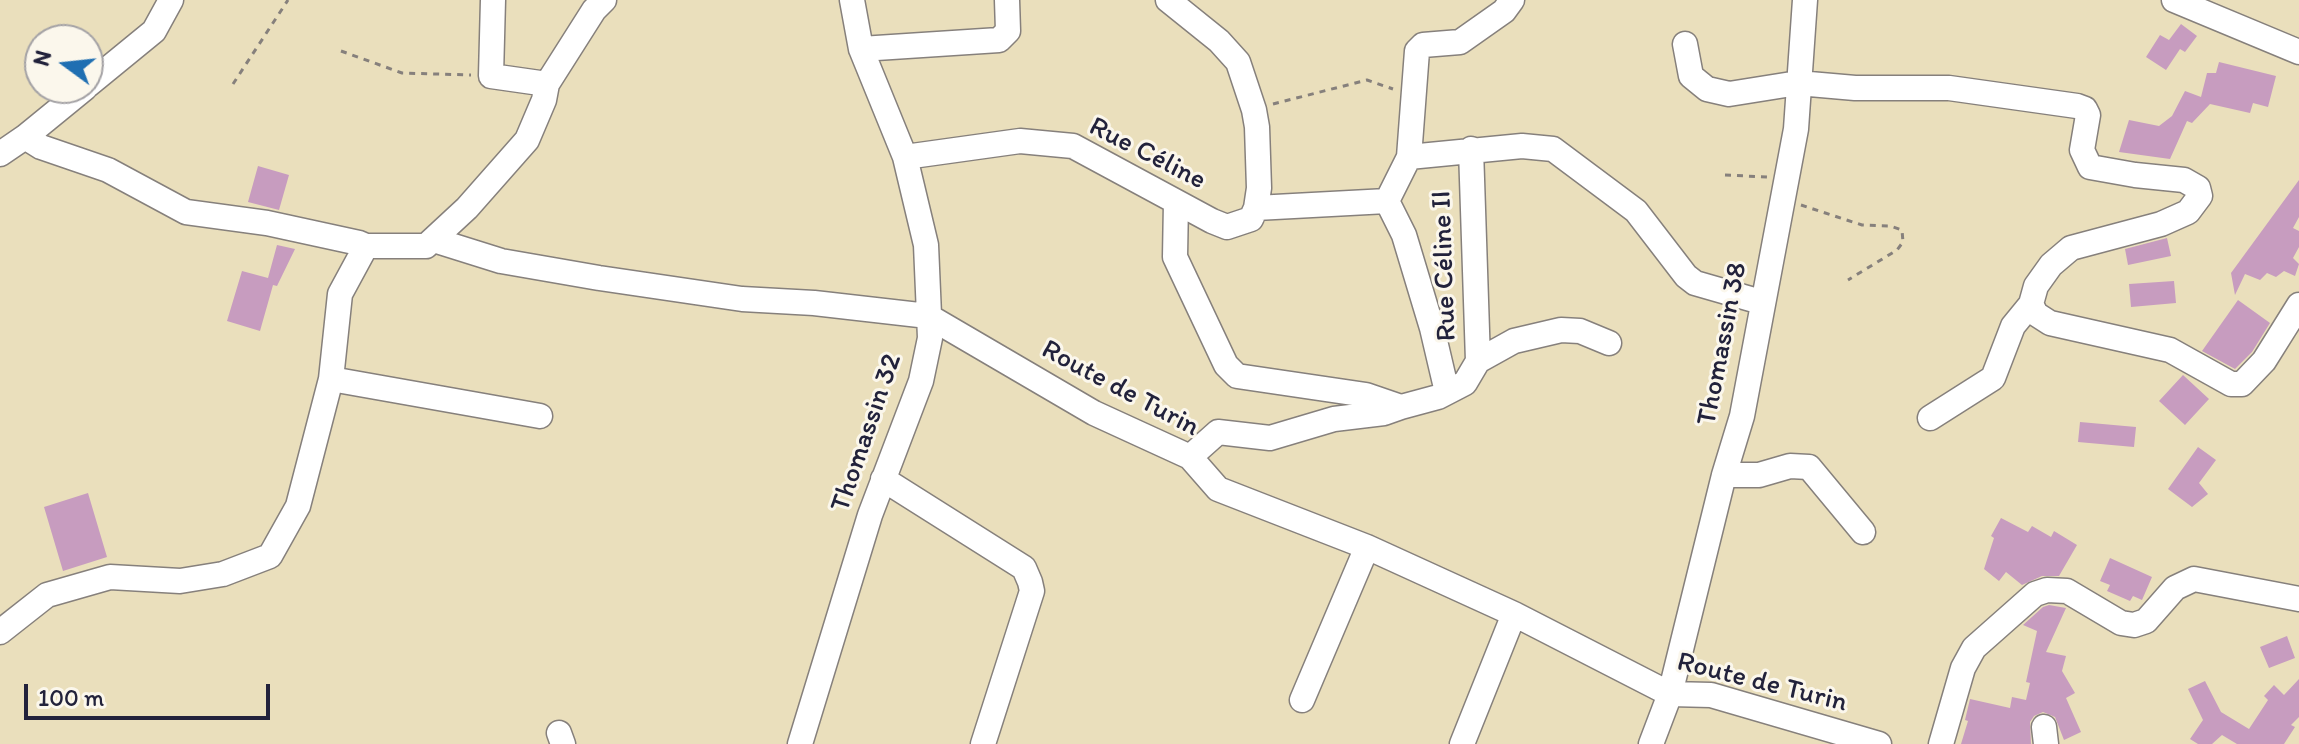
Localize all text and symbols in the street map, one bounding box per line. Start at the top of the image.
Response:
north arrow [24,24,104,104]
text: N [27,48,57,69]
street label: Rue Céline [1083,110,1211,198]
street label: Rue Céline II [1426,190,1464,342]
street label: Thomassin 38 [1691,260,1755,428]
street label: Route de Turin [1035,333,1205,445]
street label: Thomassin 32 [824,350,910,516]
street label: Route de Turin [1673,646,1851,720]
scale bar [28,668,274,718]
text: 100 m [38,683,104,712]

